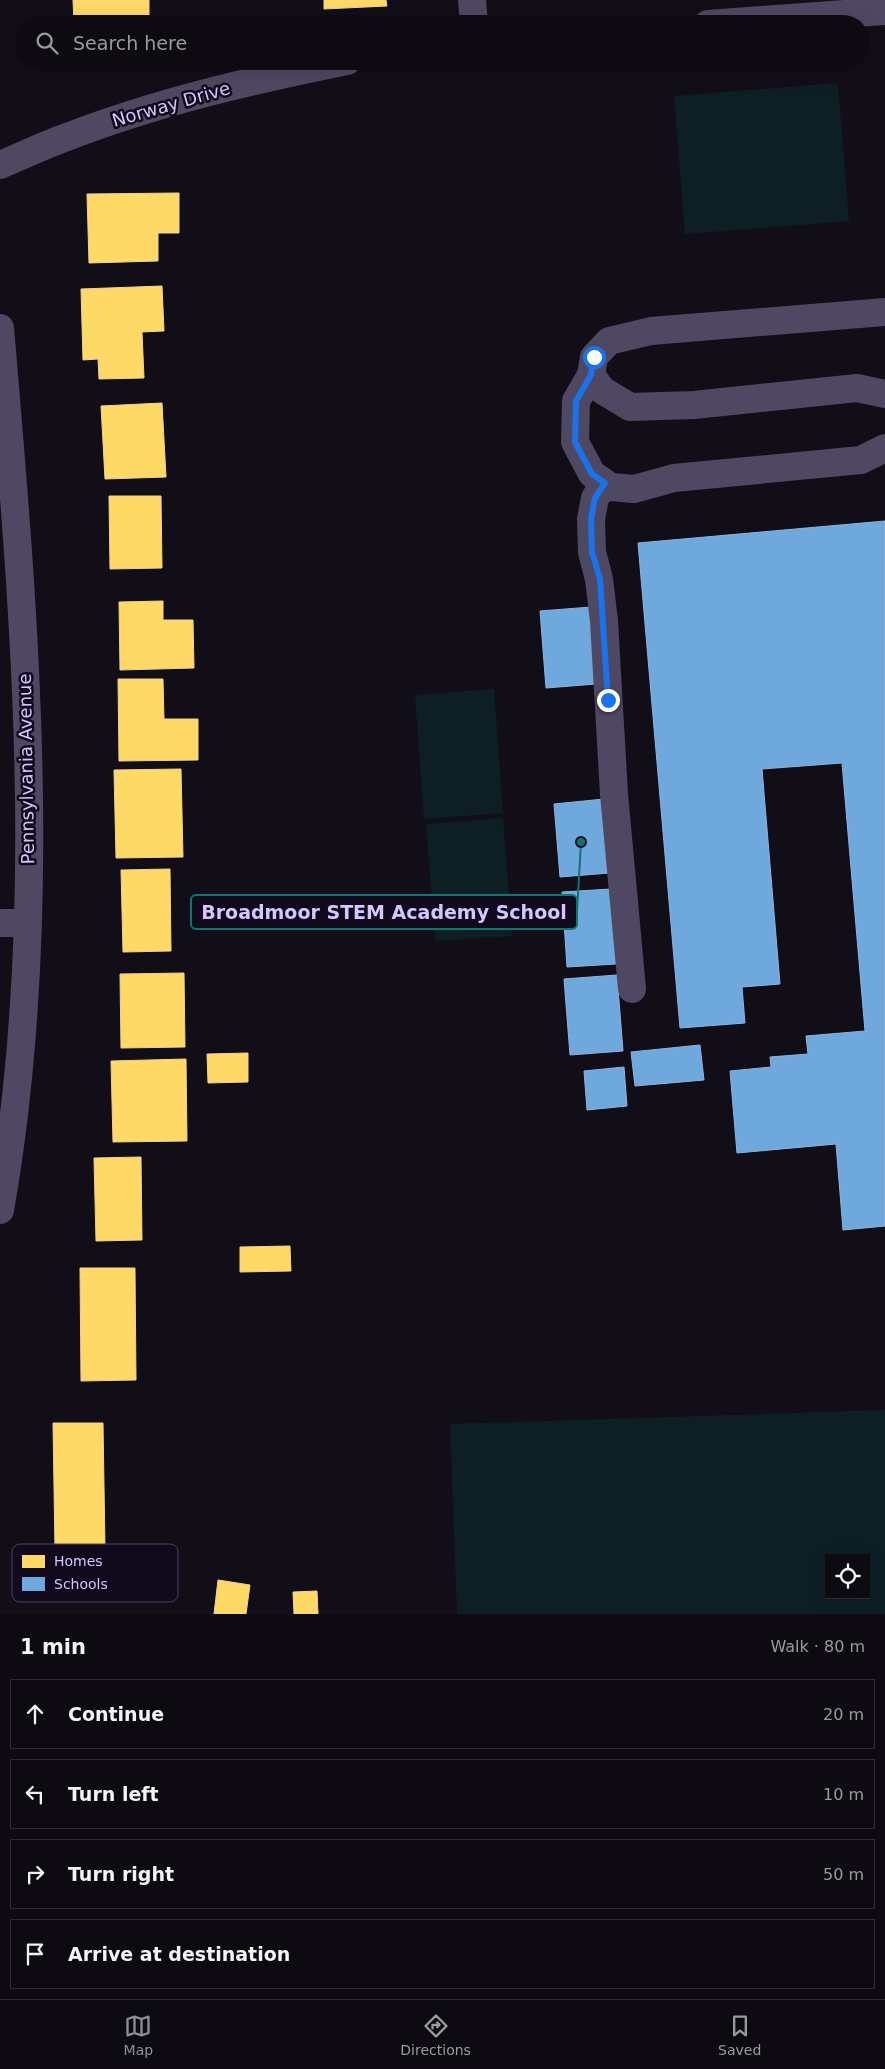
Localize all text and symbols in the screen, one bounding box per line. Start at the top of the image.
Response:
search box [15,15,870,70]
icon: search [33,29,61,57]
text: Search here [73,32,187,54]
street label: Norway Drive [109,77,233,131]
route start [583,346,606,369]
street label: Pennsylvania Avenue [14,673,38,865]
route end [597,689,620,712]
callout: Broadmoor STEM Academy School [191,895,577,929]
text: Broadmoor STEM Academy School [201,901,567,923]
legend [12,1544,178,1602]
text: Homes [54,1553,103,1569]
map controls [825,1554,870,1599]
button: locate [825,1554,870,1599]
text: Schools [54,1576,108,1592]
text: 1 min [20,1635,86,1659]
text: Walk · 80 m [770,1637,865,1656]
icon: ahead [21,1700,49,1728]
text: Continue [68,1703,164,1725]
text: 20 m [823,1705,864,1724]
icon: left [21,1780,49,1808]
text: Turn left [68,1783,159,1805]
text: 10 m [823,1785,864,1804]
icon: right [21,1860,49,1888]
text: Turn right [68,1863,174,1885]
text: 50 m [823,1865,864,1884]
icon: arrive [21,1940,49,1968]
text: Arrive at destination [68,1943,290,1965]
tab: Map [124,2012,153,2058]
tab: Directions [400,2012,471,2058]
tab: Saved [718,2012,761,2058]

